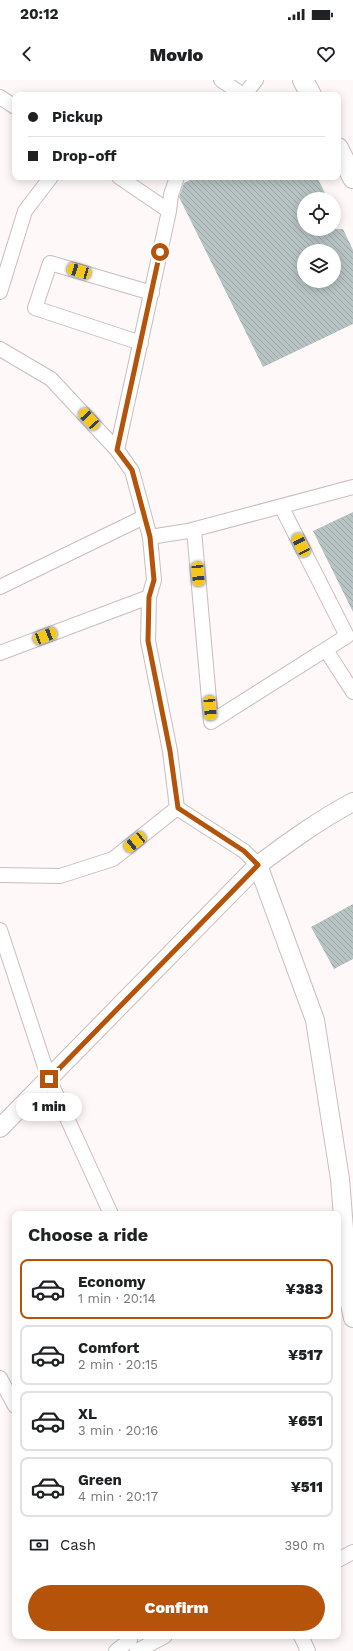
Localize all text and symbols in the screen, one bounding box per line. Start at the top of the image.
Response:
text: 20:12 [20,5,59,23]
icon: back [16,43,38,65]
icon: heart [315,43,337,65]
text: Movio [150,44,203,65]
text: Pickup [52,108,103,126]
text: Drop-off [52,147,117,165]
map controls [297,192,341,288]
button: locate [297,192,341,236]
route start [151,243,169,261]
button: layers [297,244,341,288]
car [66,262,92,280]
car [76,406,102,432]
car [290,532,312,558]
car [191,562,205,586]
car [32,626,58,646]
car [203,696,217,720]
car [122,830,148,854]
route end [40,1070,58,1088]
callout: 1 min [16,1093,82,1121]
text: 1 min [32,1099,66,1114]
text: Choose a ride [28,1224,148,1245]
icon: car [30,1271,66,1307]
text: Economy [78,1273,145,1291]
text: ¥383 [285,1280,323,1298]
text: 1 min · 20:14 [78,1291,156,1306]
icon: car [30,1337,66,1373]
text: Comfort [78,1339,139,1357]
text: ¥517 [288,1346,323,1364]
text: 2 min · 20:15 [78,1357,158,1372]
icon: car [30,1403,66,1439]
text: XL [78,1405,97,1423]
text: ¥651 [288,1412,323,1430]
text: 3 min · 20:16 [78,1423,158,1438]
icon: car [30,1469,66,1505]
text: Green [78,1471,122,1489]
text: ¥511 [291,1478,323,1496]
text: 4 min · 20:17 [78,1489,158,1504]
icon: cash [28,1534,50,1556]
text: Cash [60,1536,96,1554]
text: 390 m [284,1538,325,1553]
button: Confirm [28,1585,325,1631]

